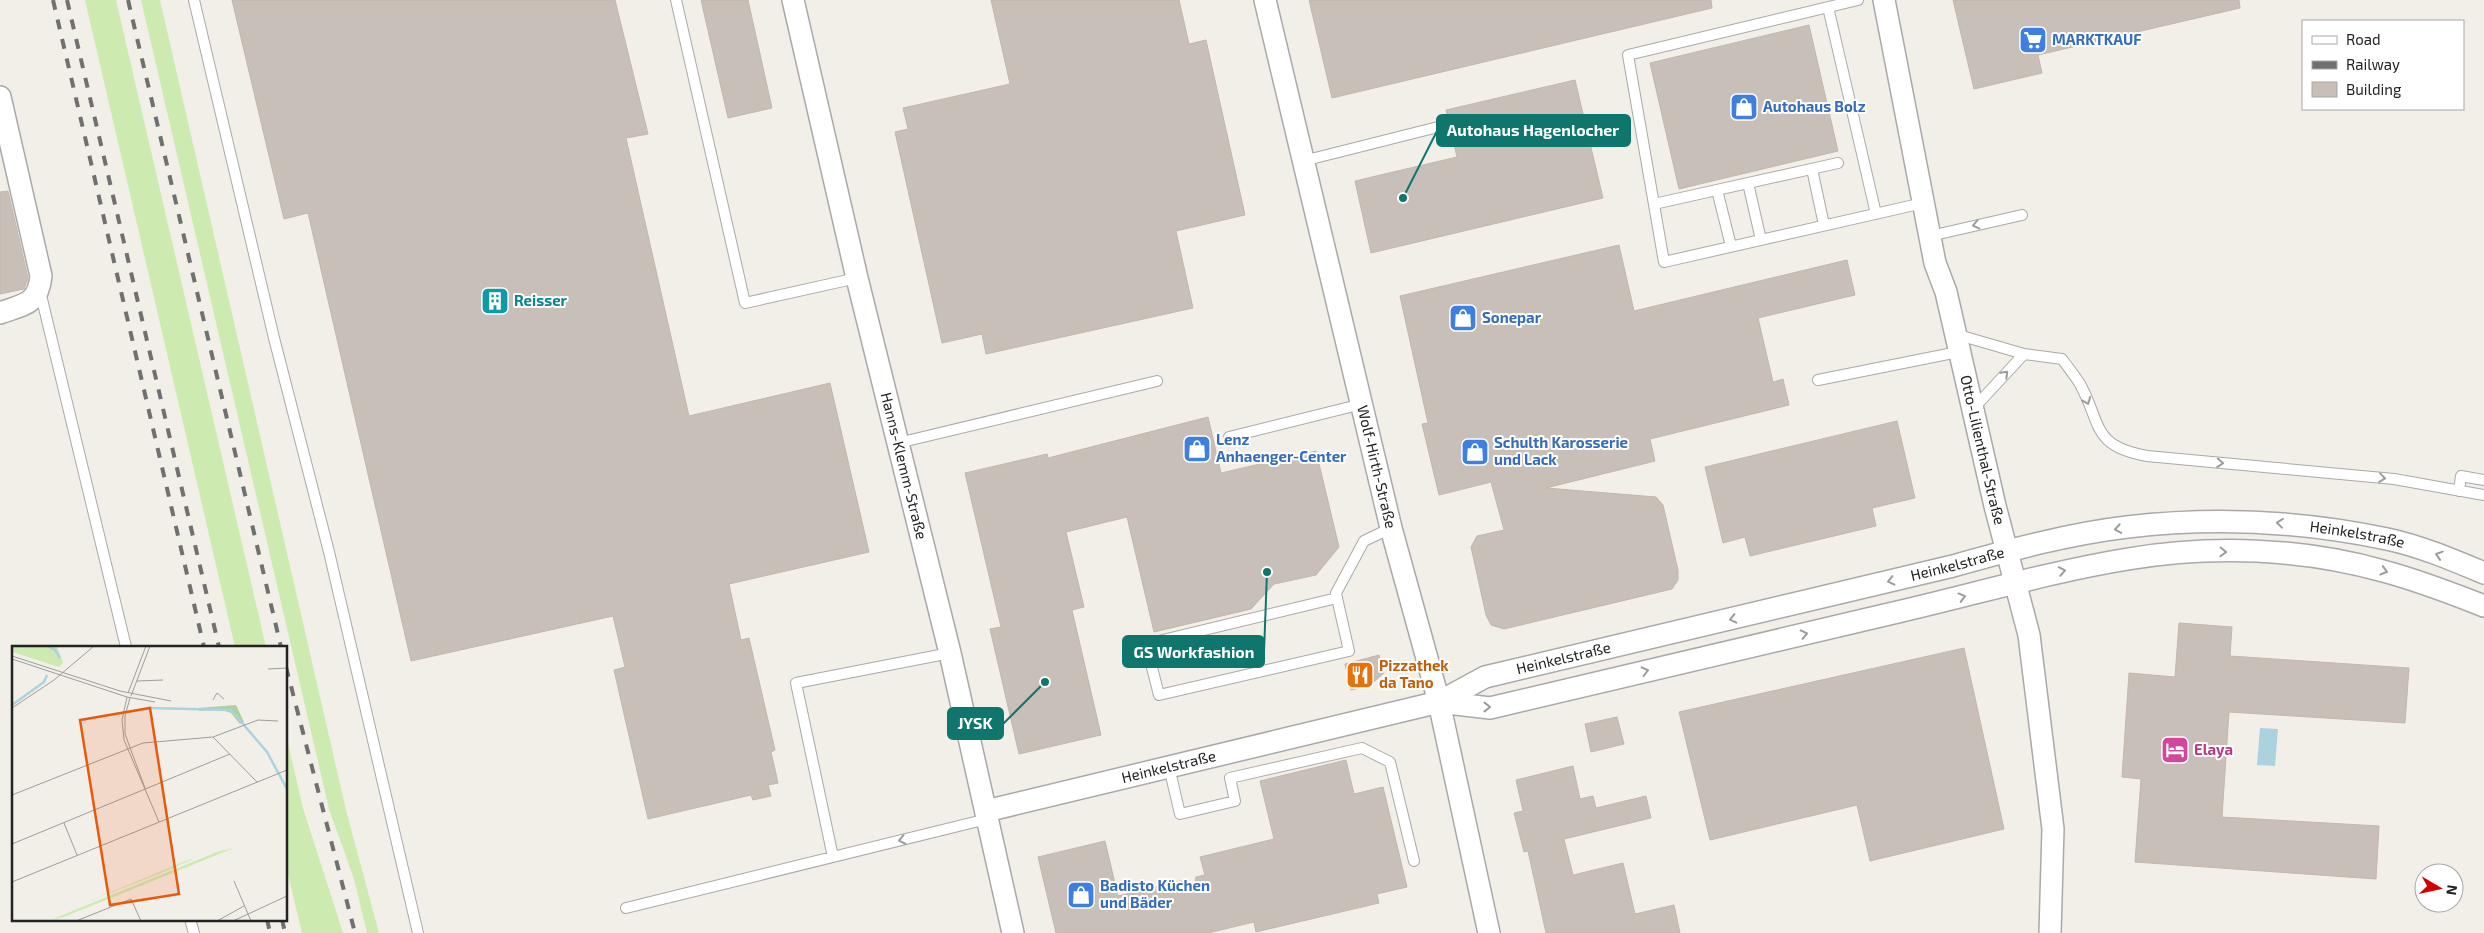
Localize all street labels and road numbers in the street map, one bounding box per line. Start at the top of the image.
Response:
street label: Otto-Lilienthal-Straße [1957,373,2010,527]
street label: Hanns-Klemm-Straße [878,390,931,541]
street label: Wolf-Hirth-Straße [1354,403,1401,530]
street label: Heinkelstraße [2309,517,2407,551]
street label: Heinkelstraße [1908,542,2006,584]
street label: Heinkelstraße [1514,638,1612,677]
street label: Heinkelstraße [1120,746,1217,786]

